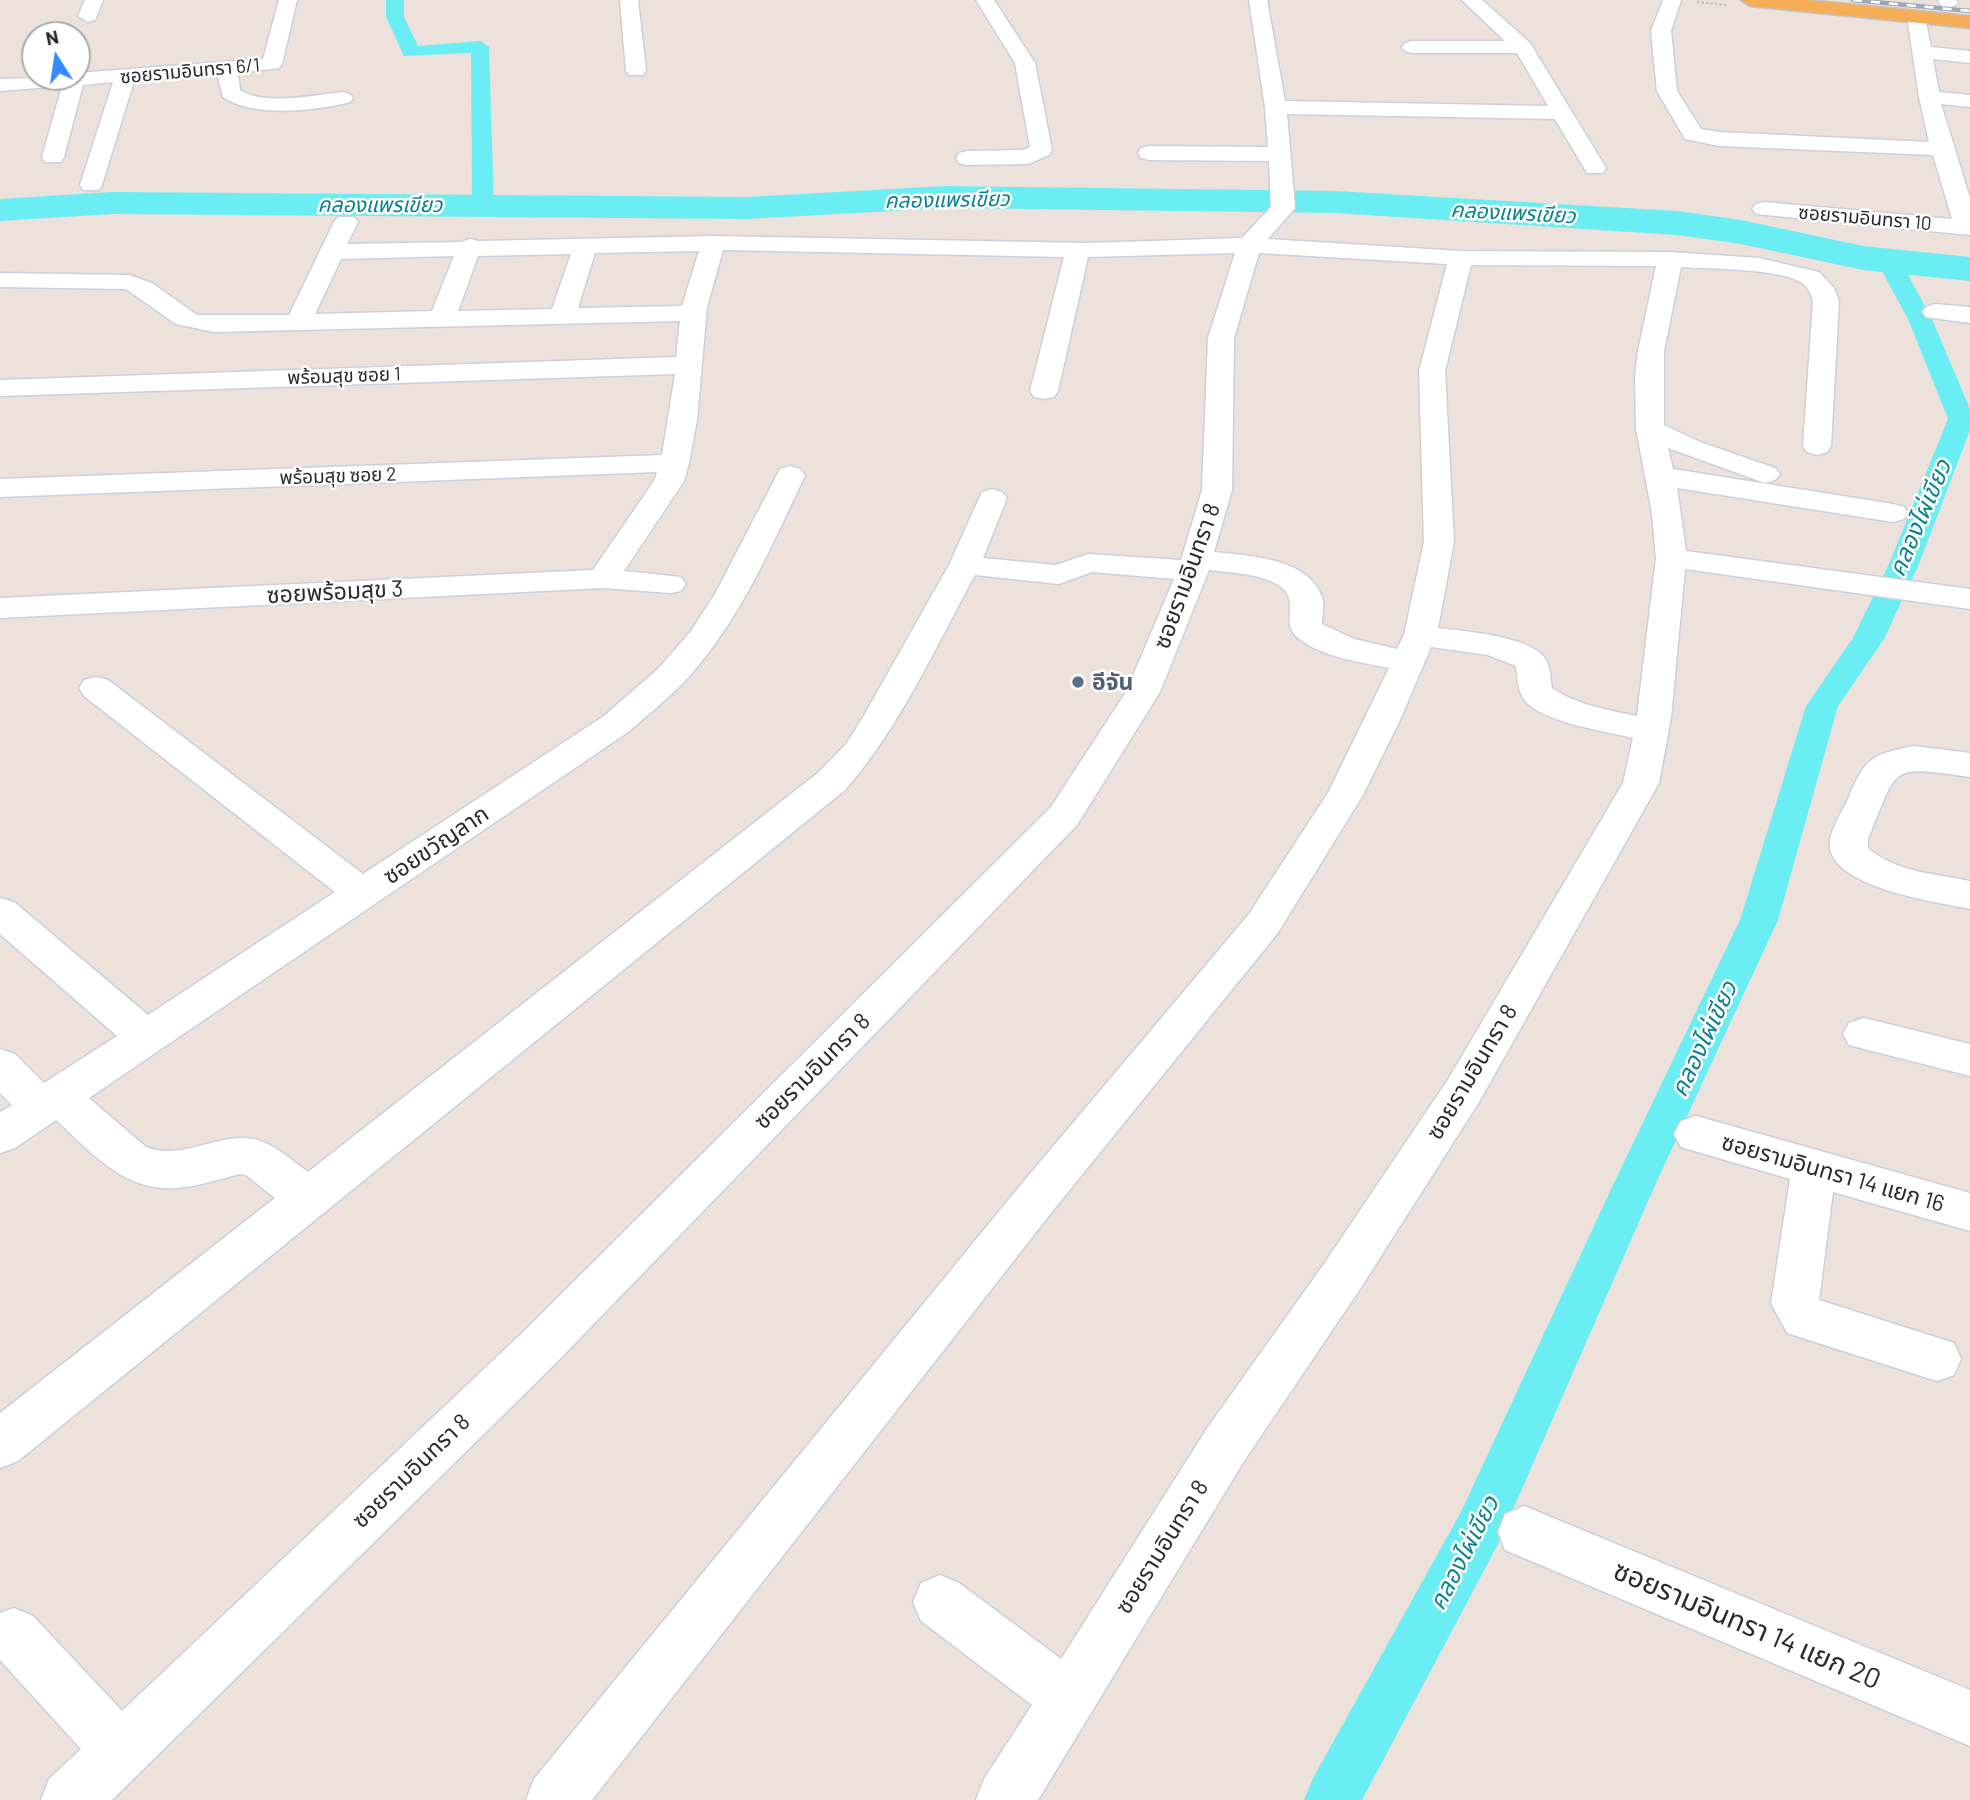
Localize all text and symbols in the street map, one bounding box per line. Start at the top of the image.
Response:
north arrow [21,21,91,91]
text: N [43,24,61,49]
street label: ซอยรามอินทรา 6/1 [119,54,261,88]
water label: คลองแพรเขียว [884,186,1010,214]
water label: คลองแพรเขียว [318,192,442,218]
water label: คลองแพรเขียว [1450,197,1576,229]
street label: ซอยรามอินทรา 10 [1797,201,1933,235]
street label: พร้อมสุข ซอย 1 [287,363,401,389]
water label: คลองไผ่เขียว [1883,455,1957,581]
street label: พร้อมสุข ซอย 2 [279,463,397,489]
street label: ซอยรามอินทรา 8 [1148,499,1226,653]
street label: ซอยพร้อมสุข 3 [266,575,404,609]
place label: อีจัน [1092,668,1133,696]
marker: อีจัน [1070,674,1086,690]
street label: ซอยขวัญลาก [378,800,494,890]
water label: คลองไผ่เขียว [1665,977,1743,1101]
street label: ซอยรามอินทรา 8 [1421,999,1523,1145]
street label: ซอยรามอินทรา 8 [748,1007,876,1135]
street label: ซอยรามอินทรา 14 แยก 16 [1718,1128,1948,1218]
street label: ซอยรามอินทรา 8 [346,1408,476,1534]
street label: ซอยรามอินทรา 8 [1110,1475,1214,1619]
water label: คลองไผ่เขียว [1423,1491,1505,1615]
street label: ซอยรามอินทรา 14 แยก 20 [1608,1553,1886,1697]

